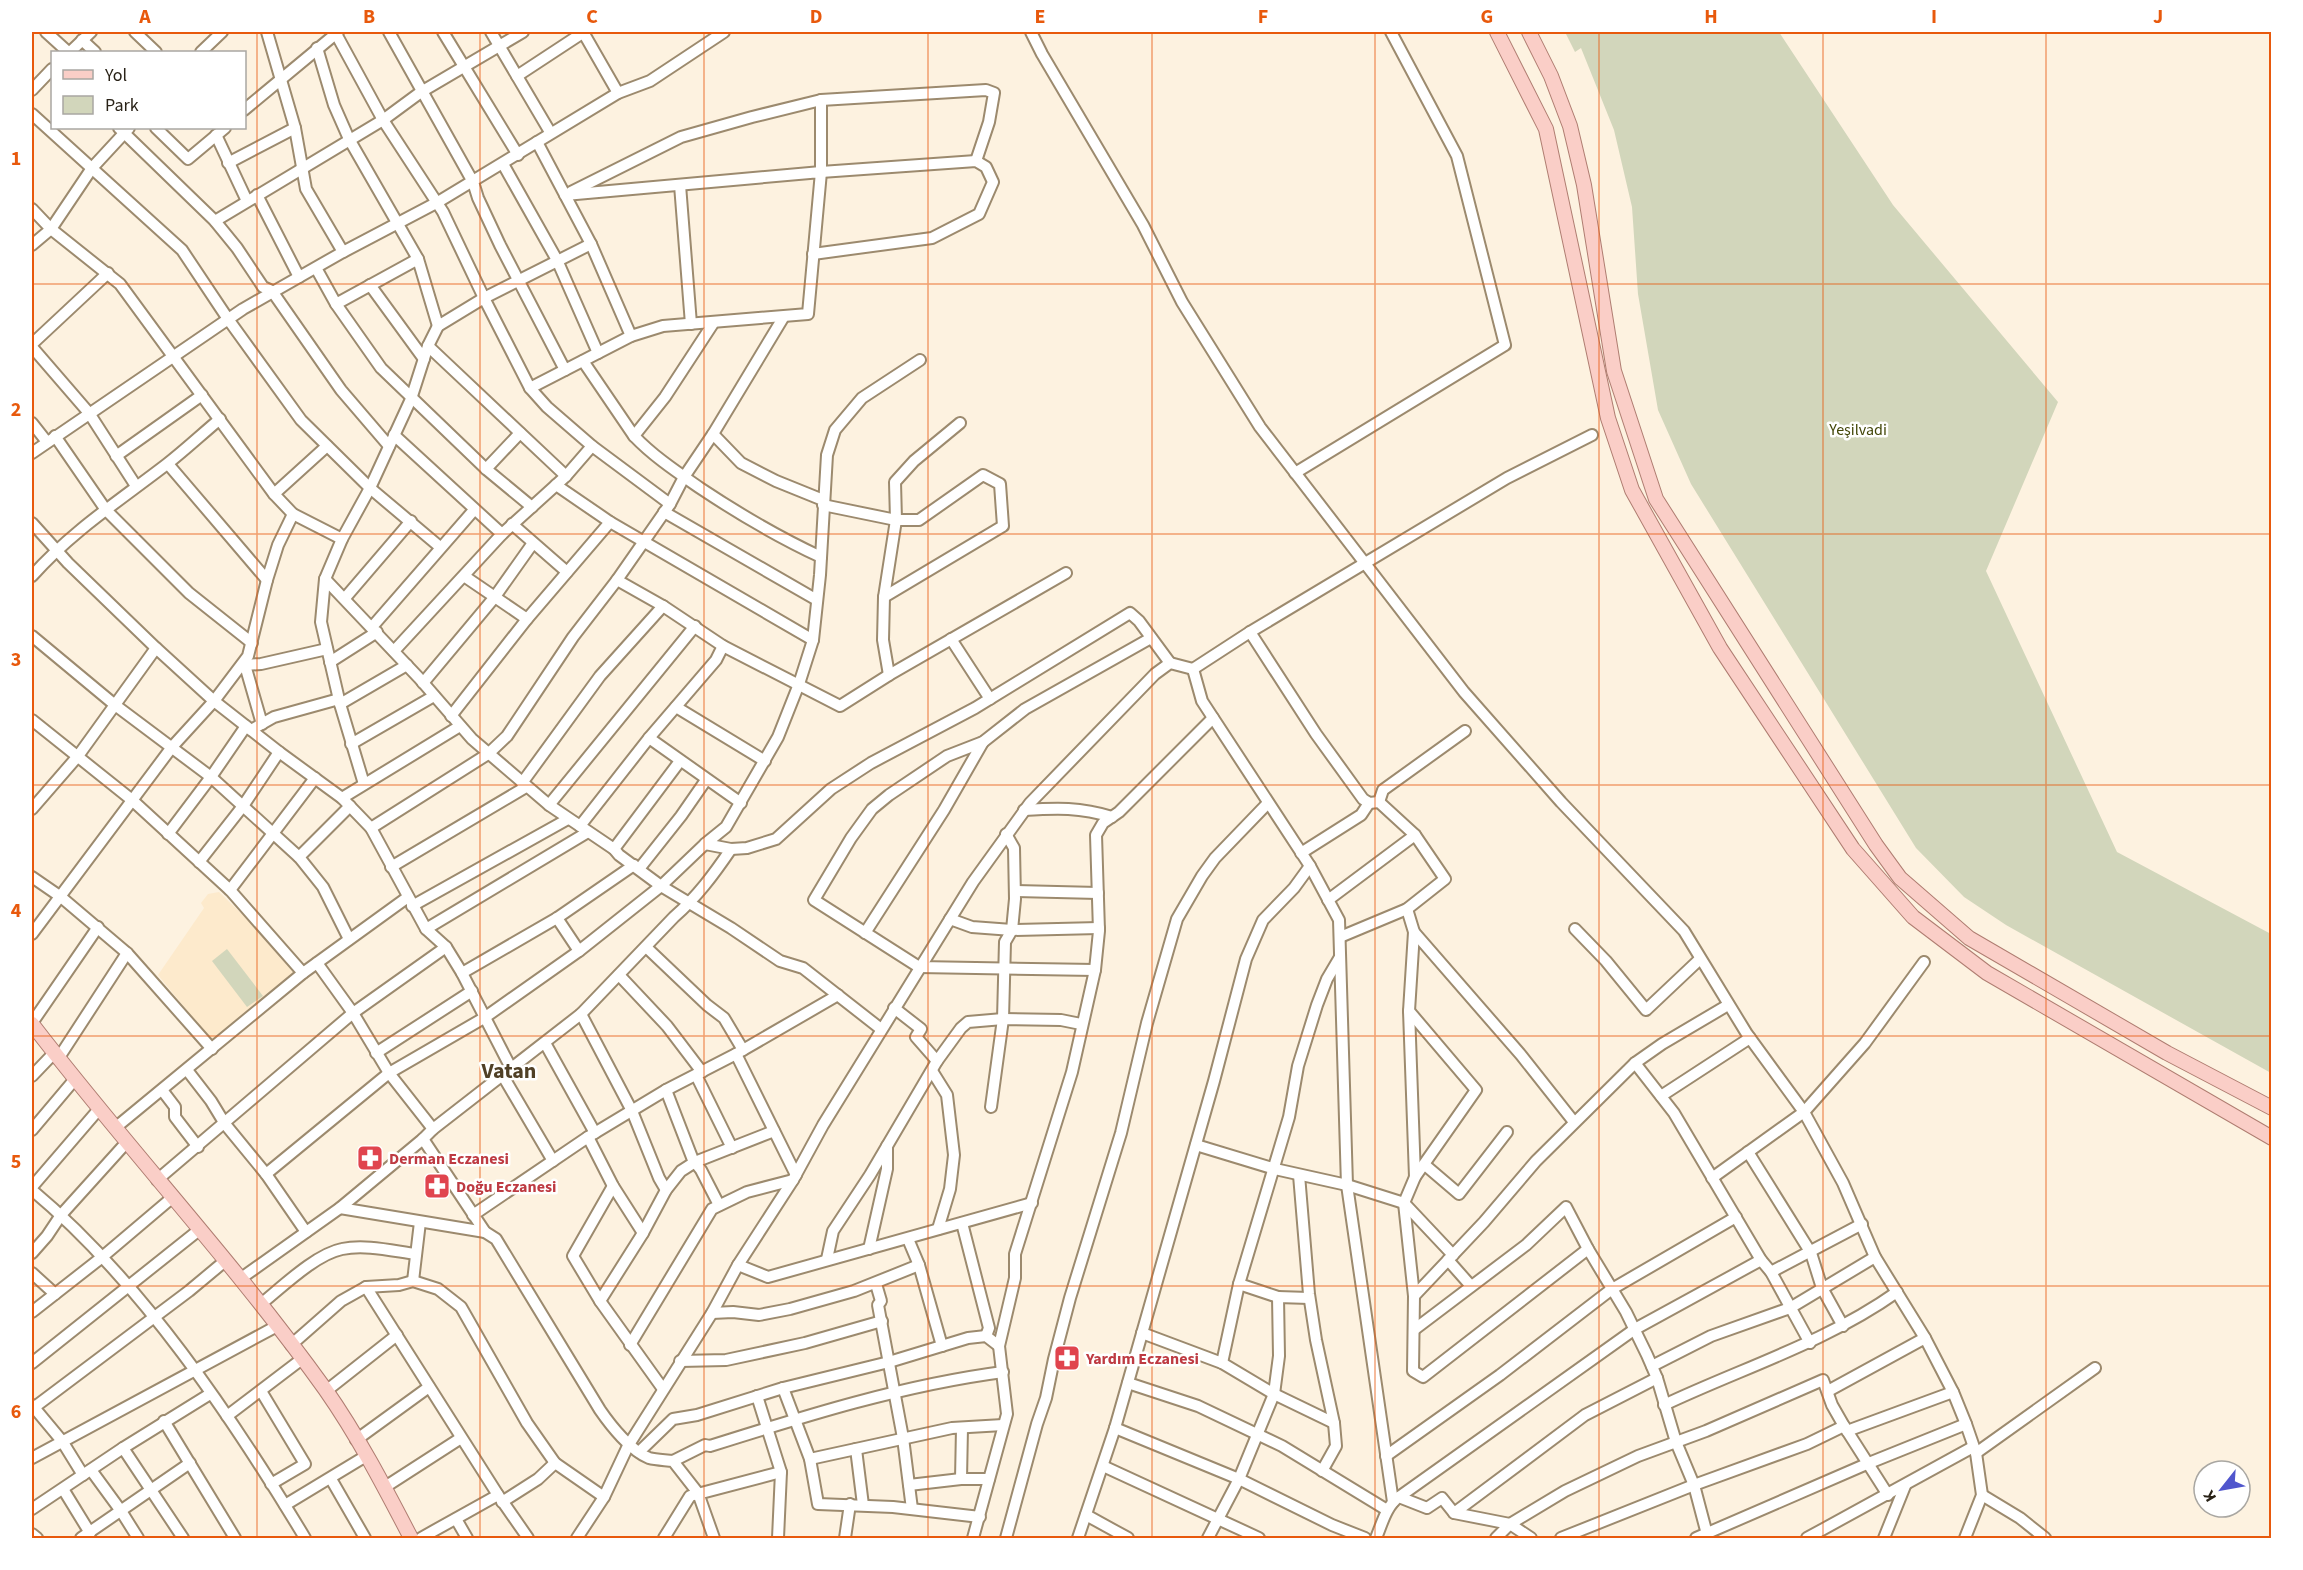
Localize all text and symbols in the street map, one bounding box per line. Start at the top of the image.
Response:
text: A [138,3,151,31]
text: B [363,3,375,31]
text: C [586,3,598,31]
text: D [810,3,822,31]
text: E [1035,3,1045,31]
text: F [1258,3,1268,31]
text: G [1481,3,1493,31]
text: H [1704,3,1718,31]
text: I [1931,3,1937,31]
text: J [2153,3,2163,31]
legend [51,51,246,129]
text: Yol [104,63,127,88]
text: Park [105,93,139,118]
text: 1 [11,145,21,173]
text: 2 [11,396,21,424]
park label: Yeşilvadi [1828,419,1887,441]
text: 3 [11,646,21,674]
text: 4 [11,897,22,925]
district label: Vatan [481,1055,536,1087]
pharmacy icon: Derman Eczanesi [355,1143,385,1173]
text: 5 [11,1148,21,1176]
place label: Derman Eczanesi [389,1148,509,1170]
pharmacy icon: Doğu Eczanesi [422,1171,452,1201]
place label: Doğu Eczanesi [456,1176,557,1198]
pharmacy icon: Yardım Eczanesi [1052,1343,1082,1373]
place label: Yardım Eczanesi [1085,1348,1199,1370]
text: 6 [11,1398,21,1426]
north arrow [2192,1459,2252,1519]
text: K [2198,1486,2222,1506]

